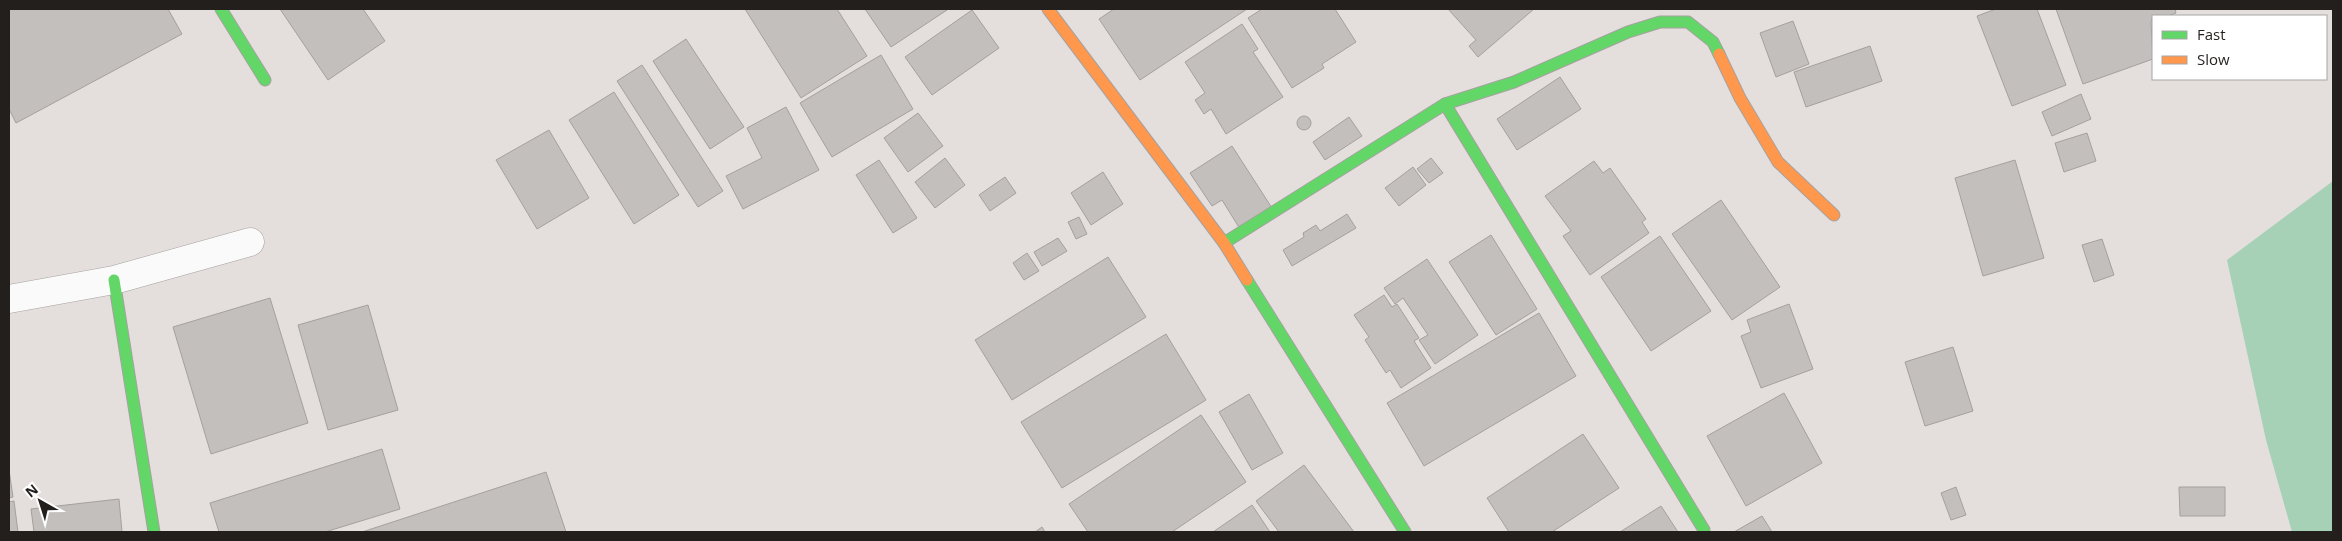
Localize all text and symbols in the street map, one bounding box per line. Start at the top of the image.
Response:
legend [2152,15,2327,80]
text: Fast [2197,24,2226,44]
text: Slow [2197,49,2230,69]
north arrow [15,476,65,526]
text: N [21,480,42,501]

